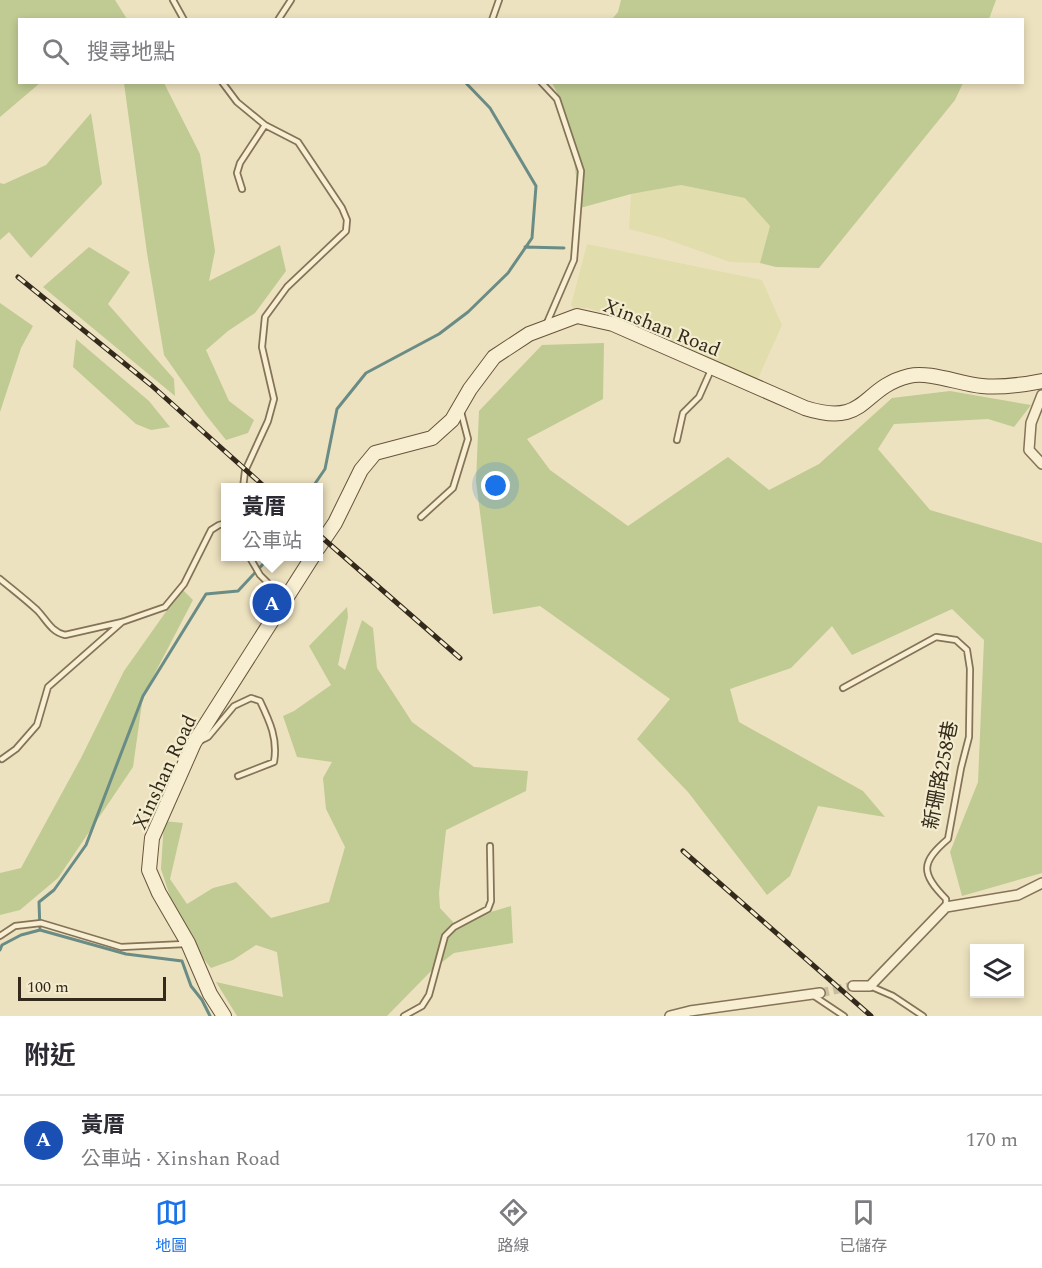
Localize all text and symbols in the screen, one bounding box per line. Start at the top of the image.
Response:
search box [18,18,1024,84]
icon: search [39,35,72,68]
text: 搜尋地點 [87,36,175,69]
street label: Xinshan Road [598,291,725,365]
your location [481,471,510,500]
popup [221,483,323,561]
text: 黃厝 [242,491,286,524]
text: 公車站 [242,526,302,556]
pin: A [252,580,292,626]
street label: Xinshan Road [125,710,205,835]
street label: 新珊路258巷 [916,718,966,832]
map controls [970,944,1024,998]
button: layers [970,944,1024,998]
scale bar [18,974,166,1002]
text: 100 m [27,975,69,999]
text: 附近 [24,1036,76,1076]
text: 黃厝 [81,1109,125,1142]
text: A [36,1125,51,1155]
text: 170 m [966,1125,1018,1155]
text: 公車站 · Xinshan Road [81,1144,280,1174]
tab: 地圖 [155,1196,188,1258]
tab: 路線 [497,1196,530,1258]
tab: 已儲存 [839,1196,887,1258]

